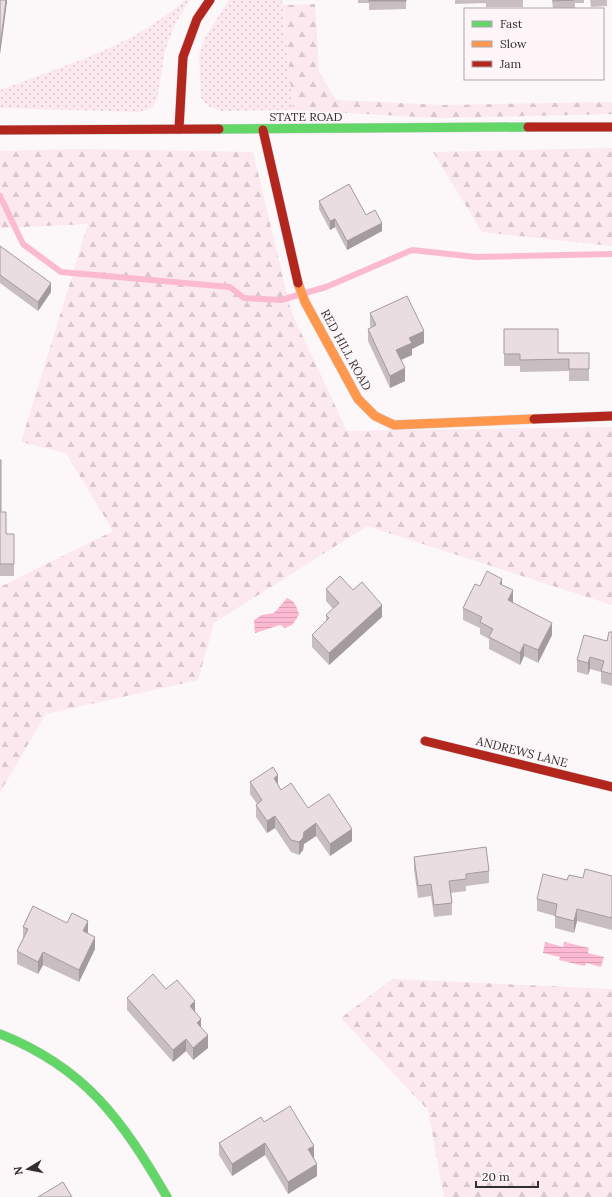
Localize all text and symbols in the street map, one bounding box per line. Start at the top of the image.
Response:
legend [464,8,604,80]
text: Fast [500,16,523,31]
text: Slow [500,36,527,51]
text: Jam [499,56,521,71]
street label: STATE ROAD [269,109,343,124]
street label: RED HILL ROAD [318,306,375,393]
street label: ANDREWS LANE [474,733,569,770]
north arrow [8,1149,48,1189]
scale bar [476,1163,538,1189]
text: N [10,1165,26,1176]
text: 20 m [482,1169,510,1184]

